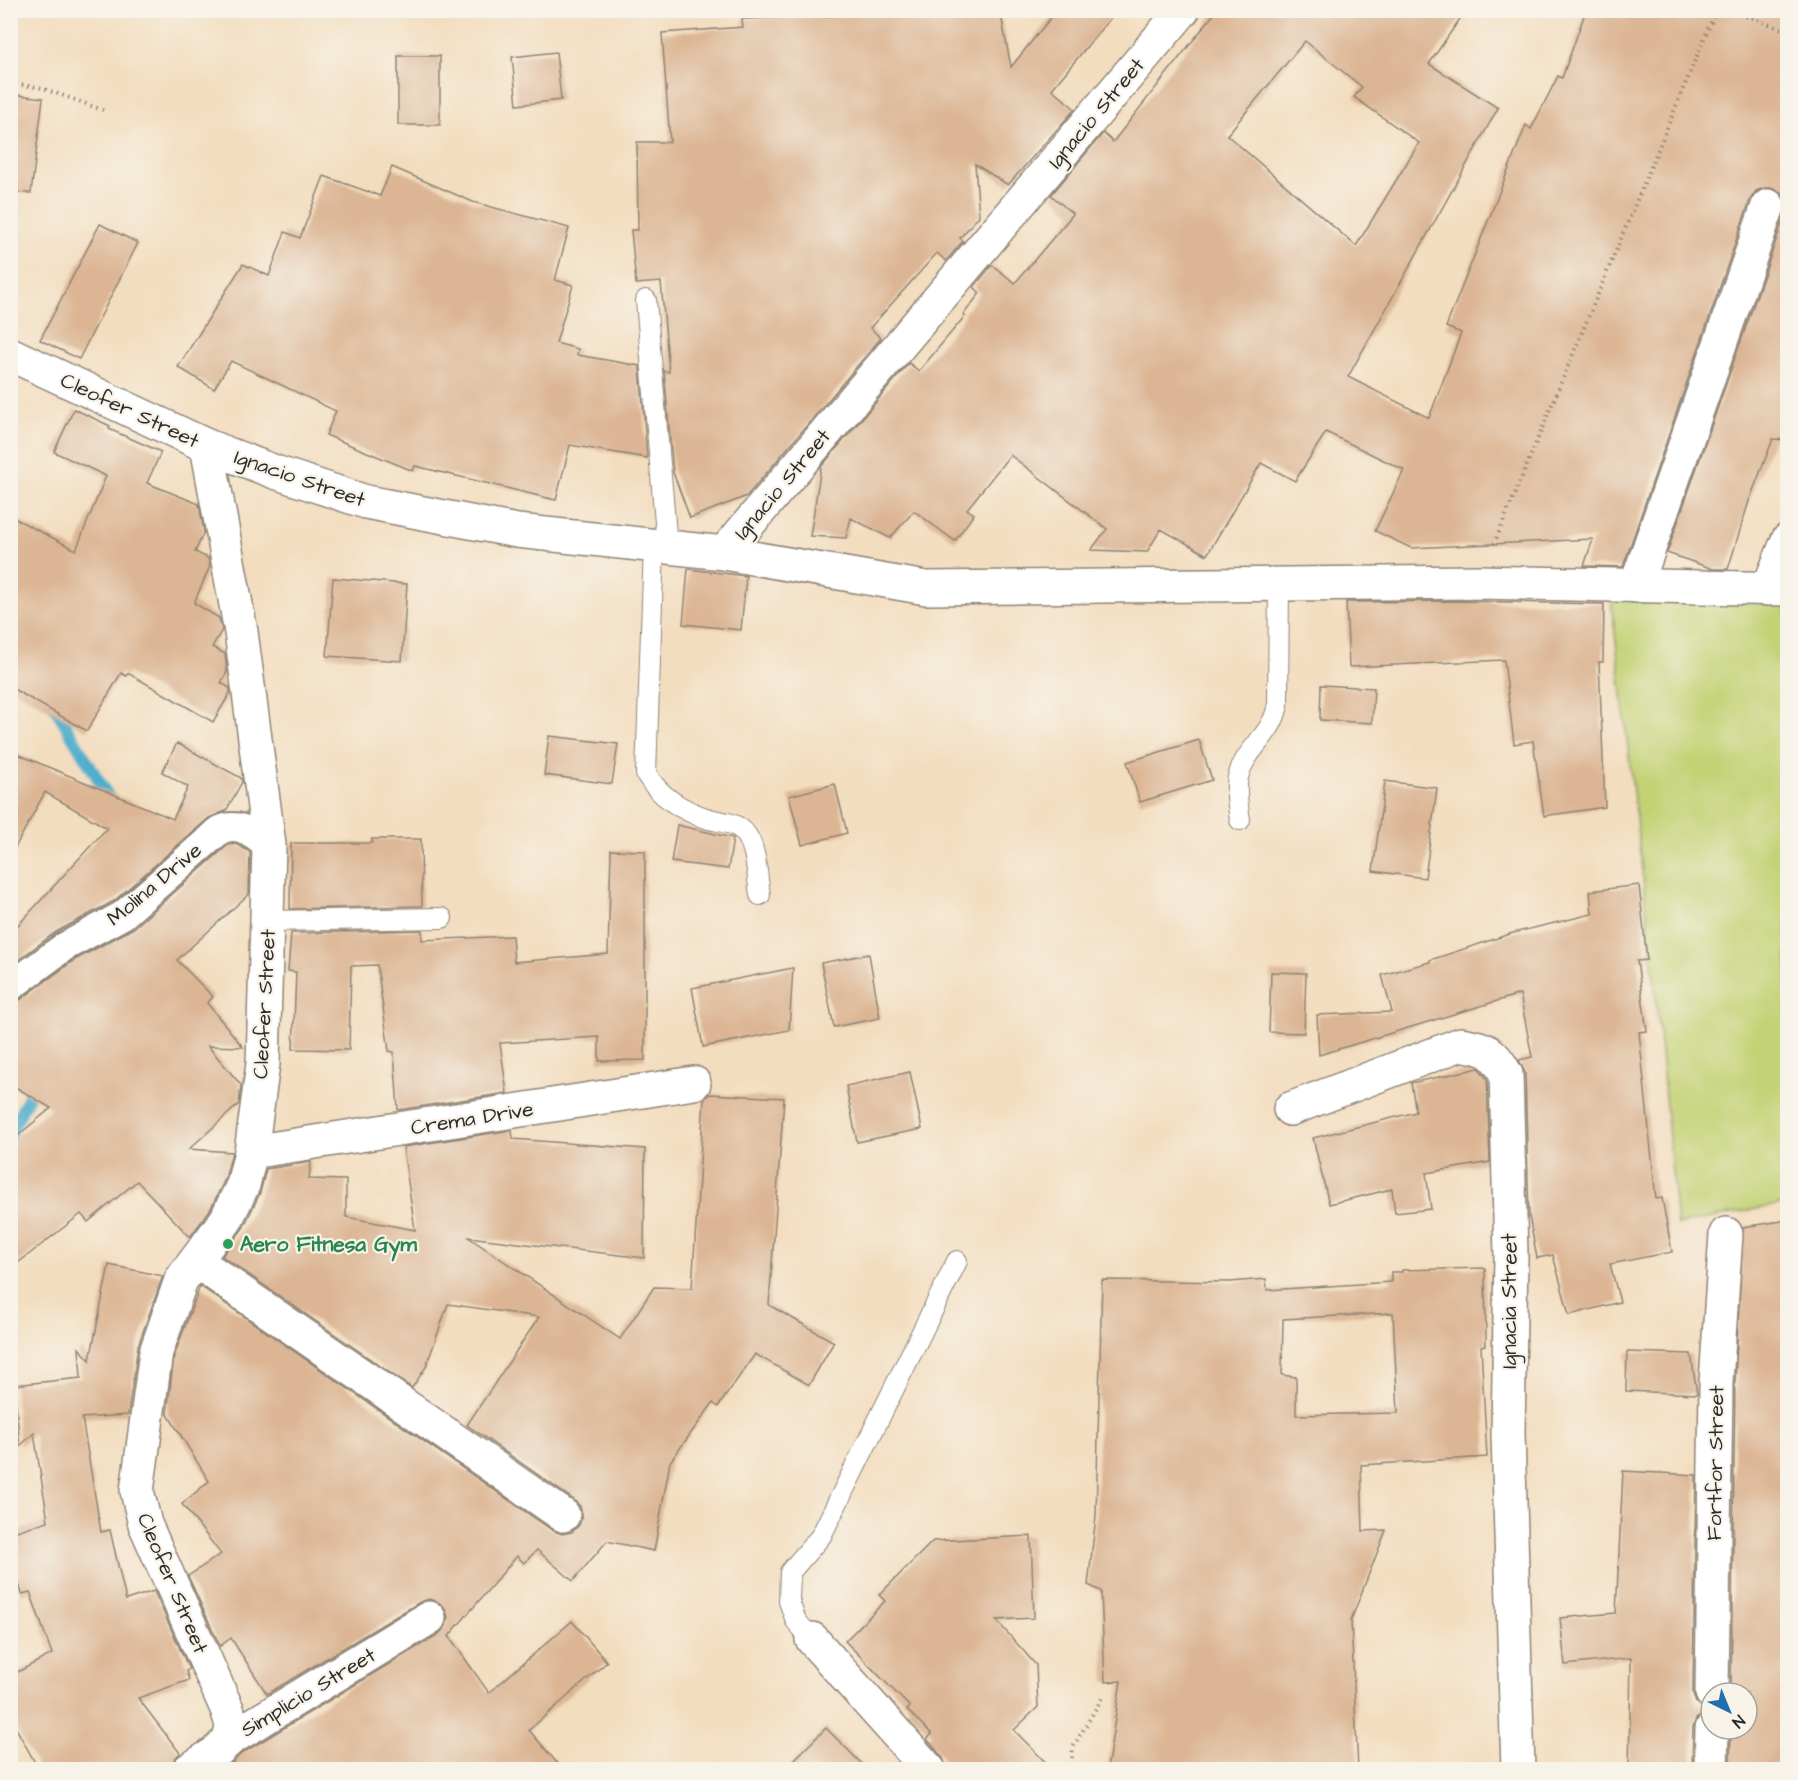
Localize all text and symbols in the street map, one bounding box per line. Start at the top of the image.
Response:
street label: Ignacio Street [1041,51,1153,176]
street label: Cleofer Street [56,366,204,455]
street label: Ignacio Street [727,422,839,547]
street label: Ignacio Street [230,443,370,516]
street label: Molina Drive [101,836,208,933]
street label: Cleofer Street [246,928,283,1080]
street label: Crema Drive [409,1094,536,1143]
place label: Aero Fitnesa Gym [240,1230,417,1262]
street label: Ignacia Street [1495,1233,1526,1369]
marker: Aero Fitnesa Gym [221,1237,235,1251]
street label: Fortfor Street [1700,1385,1731,1541]
street label: Cleofer Street [130,1509,215,1658]
street label: Simplicio Street [235,1640,382,1745]
north arrow [1699,1681,1759,1741]
text: N [1727,1710,1750,1733]

